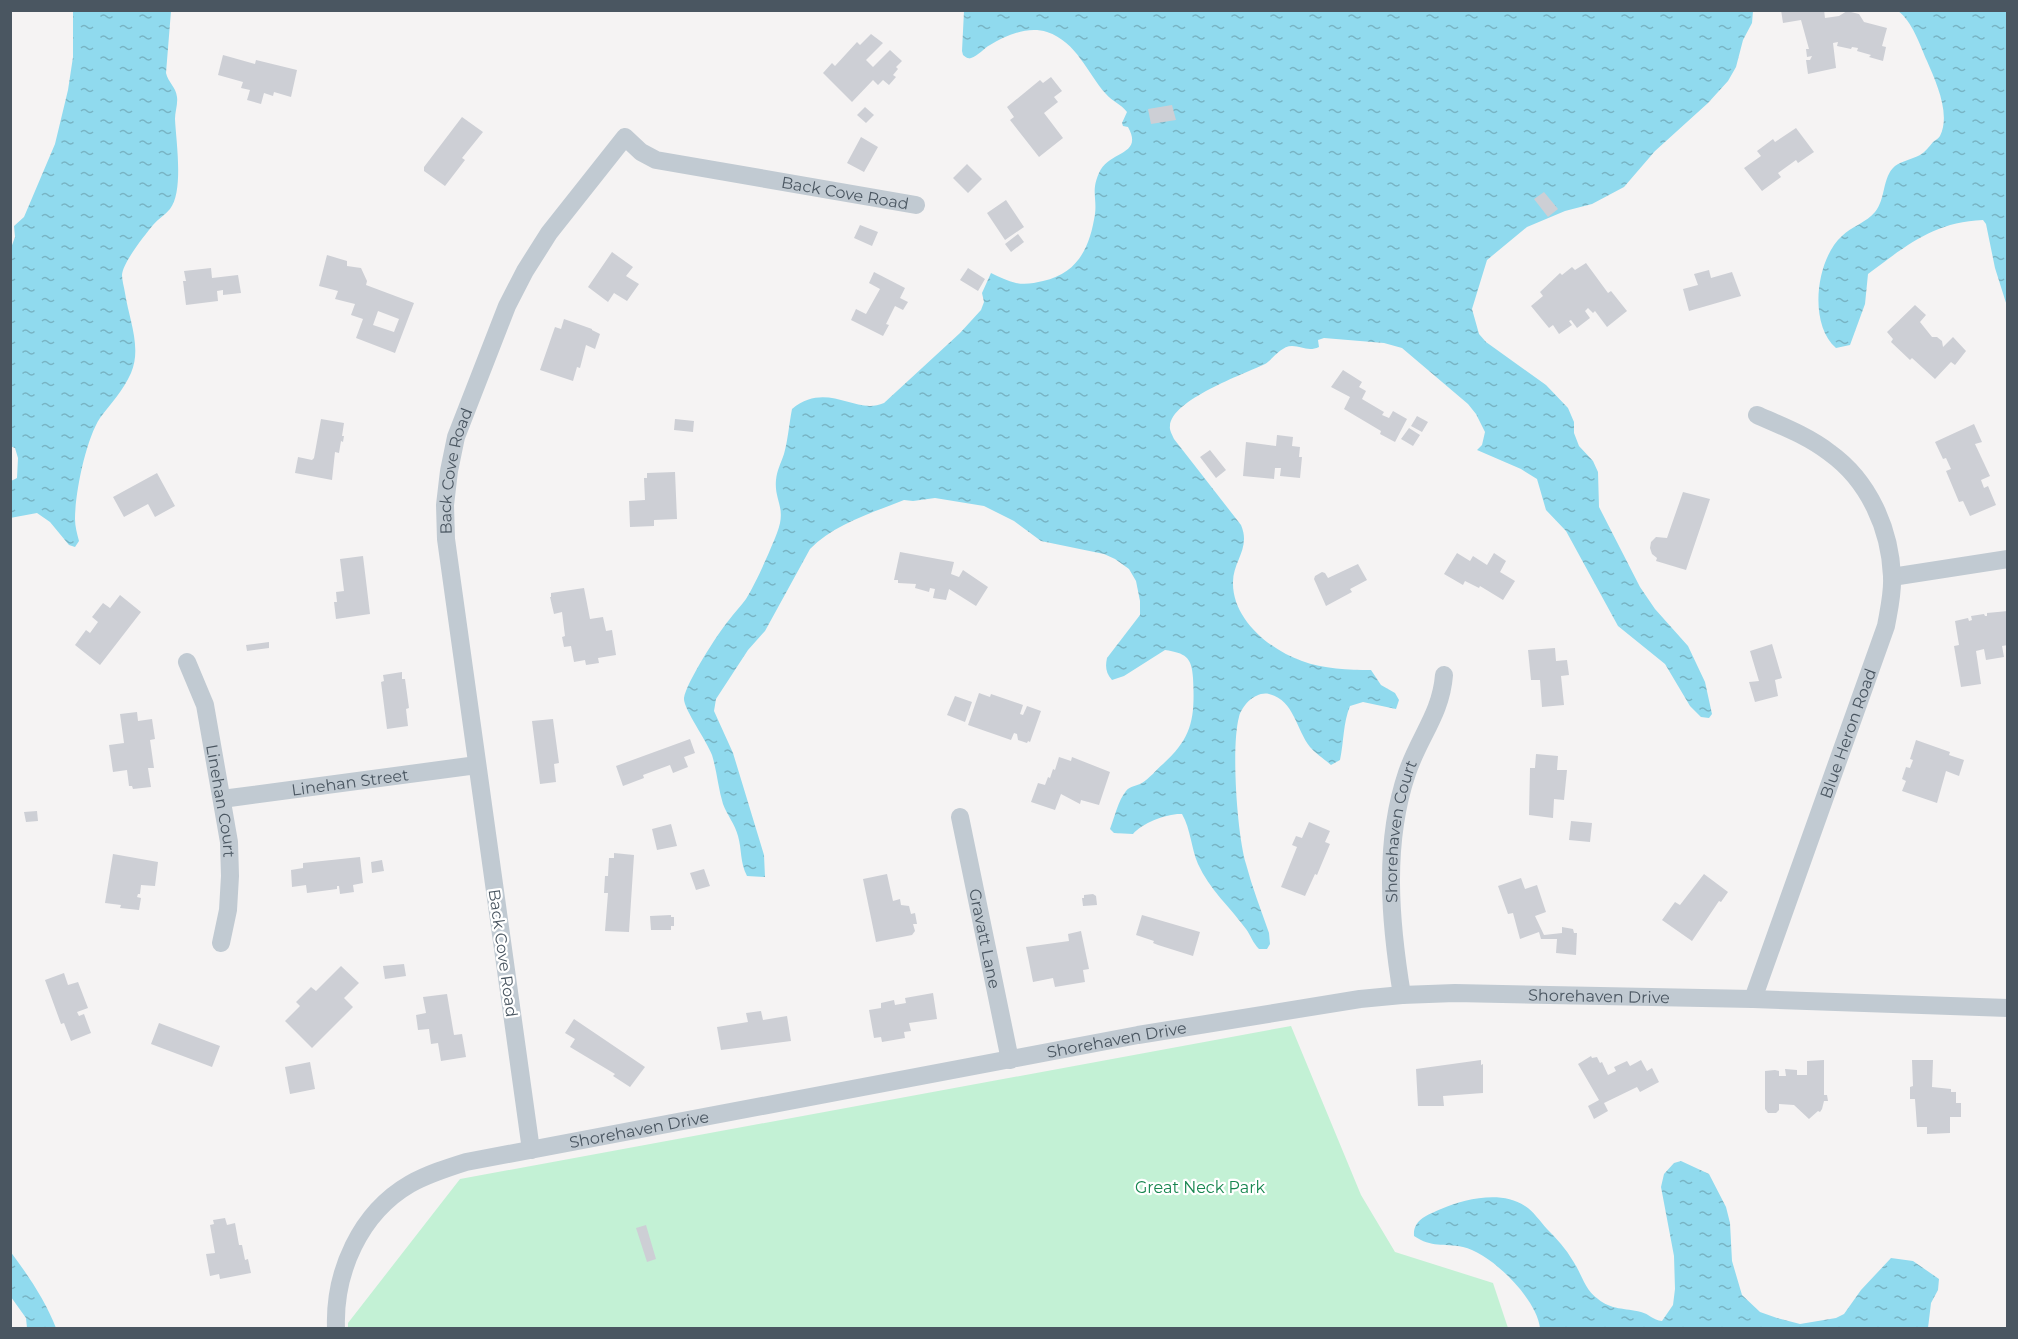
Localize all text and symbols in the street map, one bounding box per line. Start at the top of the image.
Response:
street label: Back Cove Road [780,172,910,213]
street label: Back Cove Road [435,405,476,535]
street label: Blue Heron Road [1816,666,1880,801]
street label: Linehan Court [203,743,239,858]
street label: Shorehaven Court [1381,757,1421,903]
street label: Linehan Street [290,765,410,799]
street label: Gravatt Lane [965,887,1005,990]
street label: Back Cove Road [485,888,521,1018]
street label: Shorehaven Drive [1528,985,1670,1007]
street label: Shorehaven Drive [1045,1018,1188,1062]
street label: Shorehaven Drive [568,1107,710,1152]
park label: Great Neck Park [1135,1178,1265,1197]

